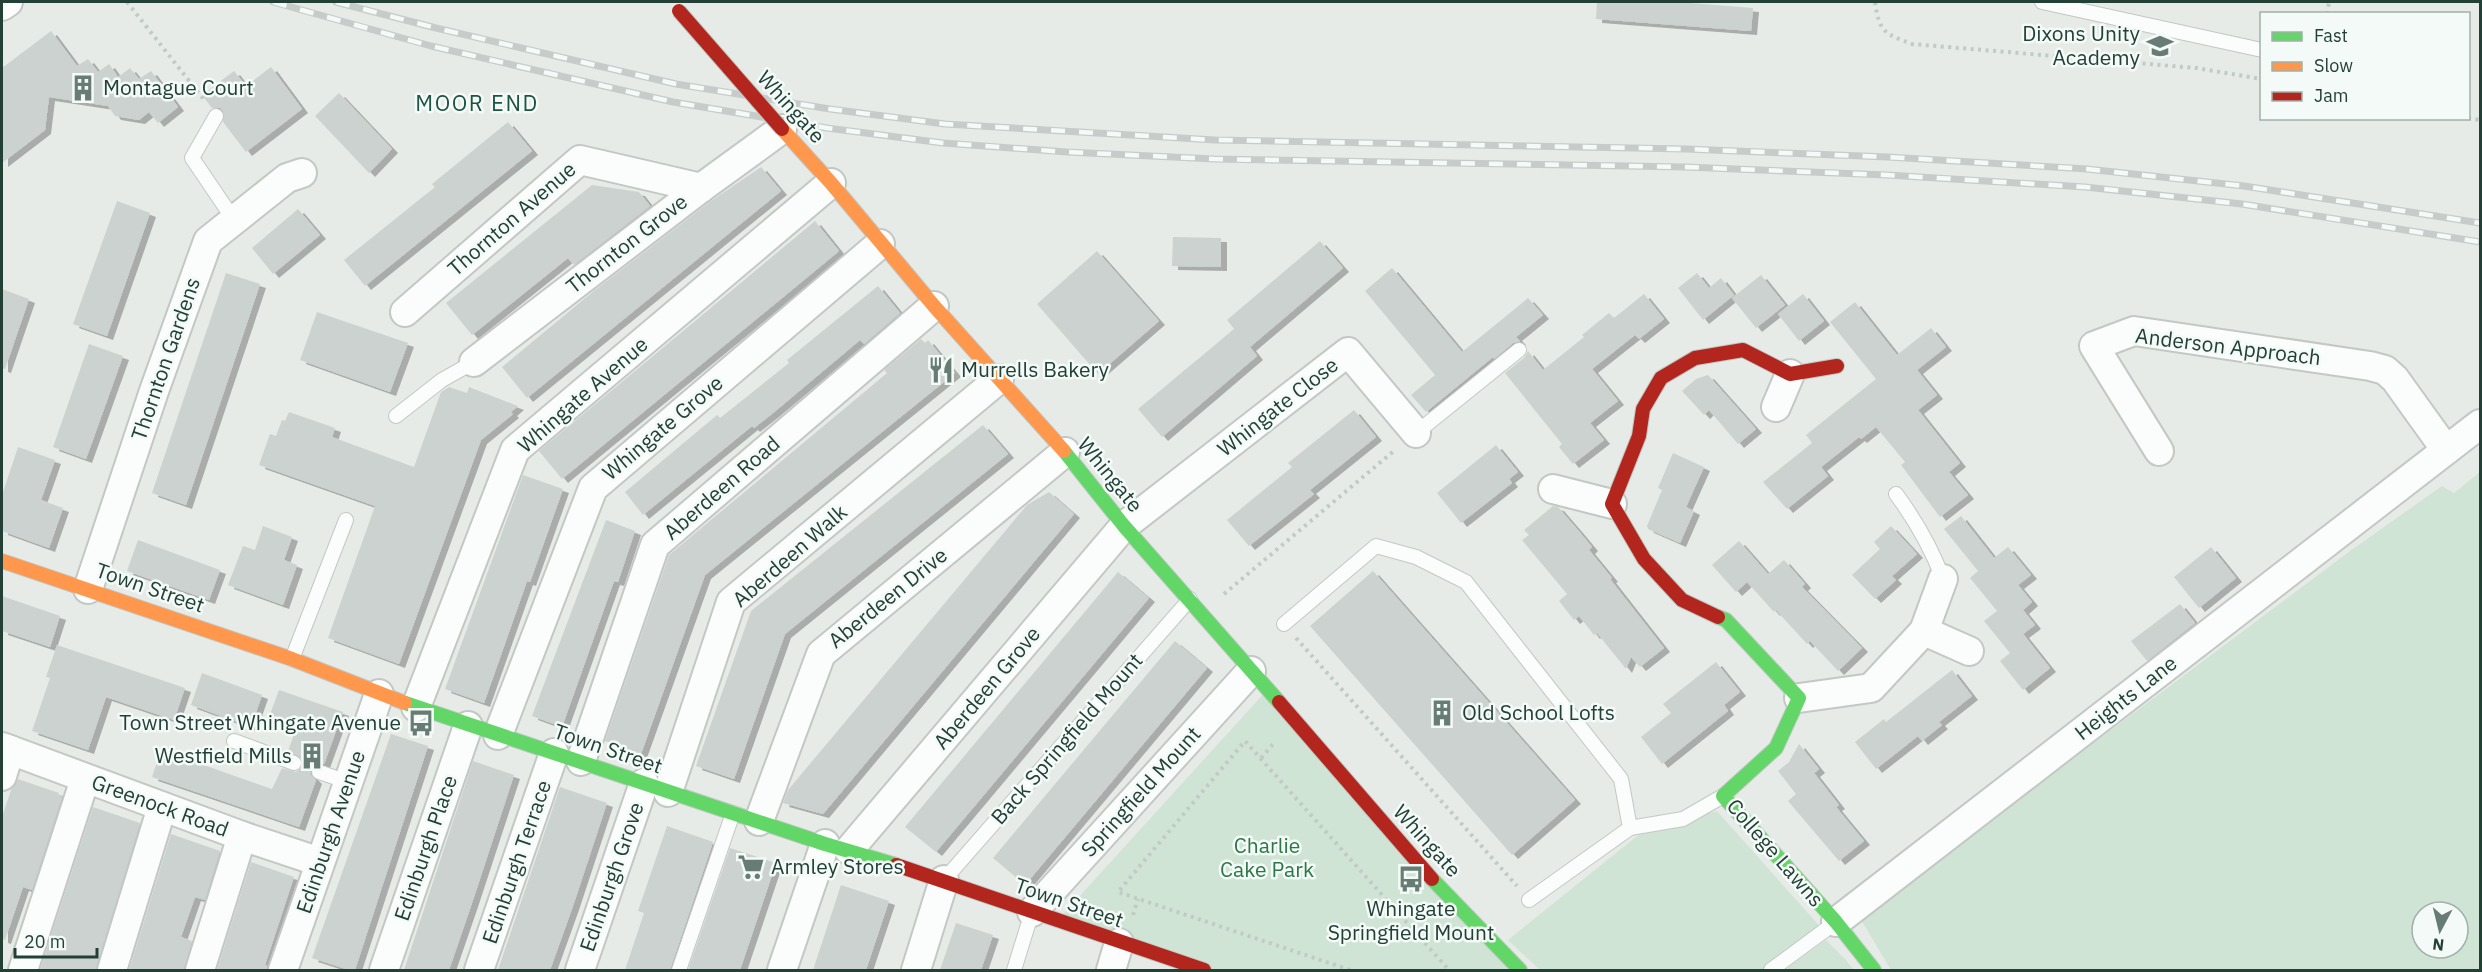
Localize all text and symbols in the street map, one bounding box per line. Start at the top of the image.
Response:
legend [2260,12,2470,120]
place label: Dixons Unity Academy [2022,19,2141,71]
text: Fast [2314,24,2348,47]
school or university icon: Dixons Unity Academy [2145,31,2175,61]
text: Slow [2314,54,2353,77]
street label: Whingate [752,64,832,149]
building icon: Montague Court [68,73,98,103]
place label: Montague Court [103,73,254,101]
text: Jam [2314,84,2349,107]
district label: MOOR END [415,88,539,117]
street label: Thornton Avenue [441,155,581,282]
street label: Thornton Grove [560,187,693,299]
street label: Thornton Gardens [124,273,206,444]
street label: Anderson Approach [2134,321,2322,371]
street label: Whingate Avenue [511,330,653,459]
street label: Whingate Close [1211,350,1344,462]
restaurant icon: Murrells Bakery [926,355,956,385]
place label: Murrells Bakery [961,355,1109,383]
street label: Whingate Grove [596,369,729,486]
street label: Aberdeen Road [657,429,785,545]
street label: Whingate [1072,431,1150,518]
street label: Aberdeen Walk [726,498,853,613]
street label: Aberdeen Drive [822,541,953,654]
street label: Town Street [92,555,208,619]
street label: Aberdeen Grove [927,620,1046,755]
street label: Back Springfield Mount [986,648,1148,830]
street label: Heights Lane [2069,649,2182,746]
building icon: Old School Lofts [1427,698,1457,728]
place label: Old School Lofts [1462,698,1615,726]
place label: Town Street Whingate Avenue [119,708,401,736]
bus stop icon: Town Street Whingate Avenue [406,708,436,738]
street label: Town Street [550,716,666,780]
street label: Springfield Mount [1076,722,1206,862]
place label: Westfield Mills [155,741,292,769]
building icon: Westfield Mills [297,741,327,771]
street label: Edinburgh Avenue [289,746,371,917]
street label: Greenock Road [88,767,233,843]
street label: Edinburgh Place [387,771,463,924]
street label: Edinburgh Terrace [475,776,557,947]
street label: College Lawns [1721,792,1831,912]
street label: Edinburgh Grove [572,798,650,955]
street label: Whingate [1388,798,1468,883]
park label: Charlie Cake Park [1220,831,1314,883]
supermarket icon: Armley Stores [736,852,766,882]
place label: Armley Stores [771,852,904,880]
bus stop icon: Whingate Springfield Mount [1396,864,1426,894]
street label: Town Street [1011,870,1127,934]
place label: Whingate Springfield Mount [1328,894,1494,946]
north arrow [2410,900,2470,960]
scale bar [15,921,98,959]
text: 20 m [24,930,66,953]
text: N [2431,934,2445,956]

